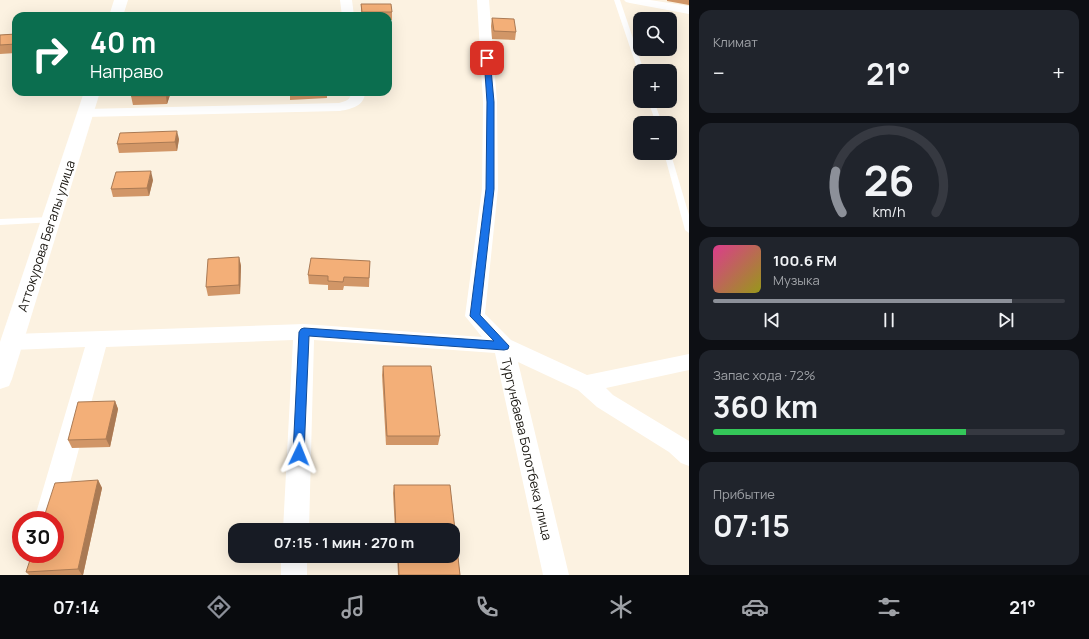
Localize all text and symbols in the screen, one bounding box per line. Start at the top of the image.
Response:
map controls [633,12,677,160]
button: search [633,12,677,56]
text: 40 m [90,23,156,61]
icon: right [24,28,76,80]
text: Климат [713,33,758,51]
pin [470,41,504,75]
icon: arrive [476,47,498,69]
text: 21° [866,53,911,94]
text: − [713,58,725,88]
text: + [1052,58,1065,88]
text: Направо [90,59,164,83]
button: + [633,64,677,108]
button: − [633,116,677,160]
text: 26 [864,152,914,208]
street label: Аттокурова Бегалы улица [13,158,79,314]
text: km/h [872,201,906,220]
text: 100.6 FM [773,250,837,271]
text: Музыка [773,271,820,289]
icon: previous [761,309,783,331]
icon: pause [878,309,900,331]
icon: next [995,309,1017,331]
street label: Тургунбаева Болотбека улица [497,356,557,542]
text: Запас хода · 72% [713,366,815,384]
text: 360 km [713,386,818,427]
position arrow [278,433,320,475]
text: Прибытие [713,485,775,503]
text: 07:15 [713,505,790,546]
speed limit sign: 30 [12,511,64,563]
text: 07:15 · 1 мин · 270 m [274,532,414,553]
icon: directions [205,593,233,621]
icon: music [339,593,367,621]
icon: phone [473,593,501,621]
icon: climate [607,593,635,621]
icon: car [741,593,769,621]
icon: filters [875,593,903,621]
text: 07:14 [53,595,99,619]
text: 21° [1009,595,1036,619]

